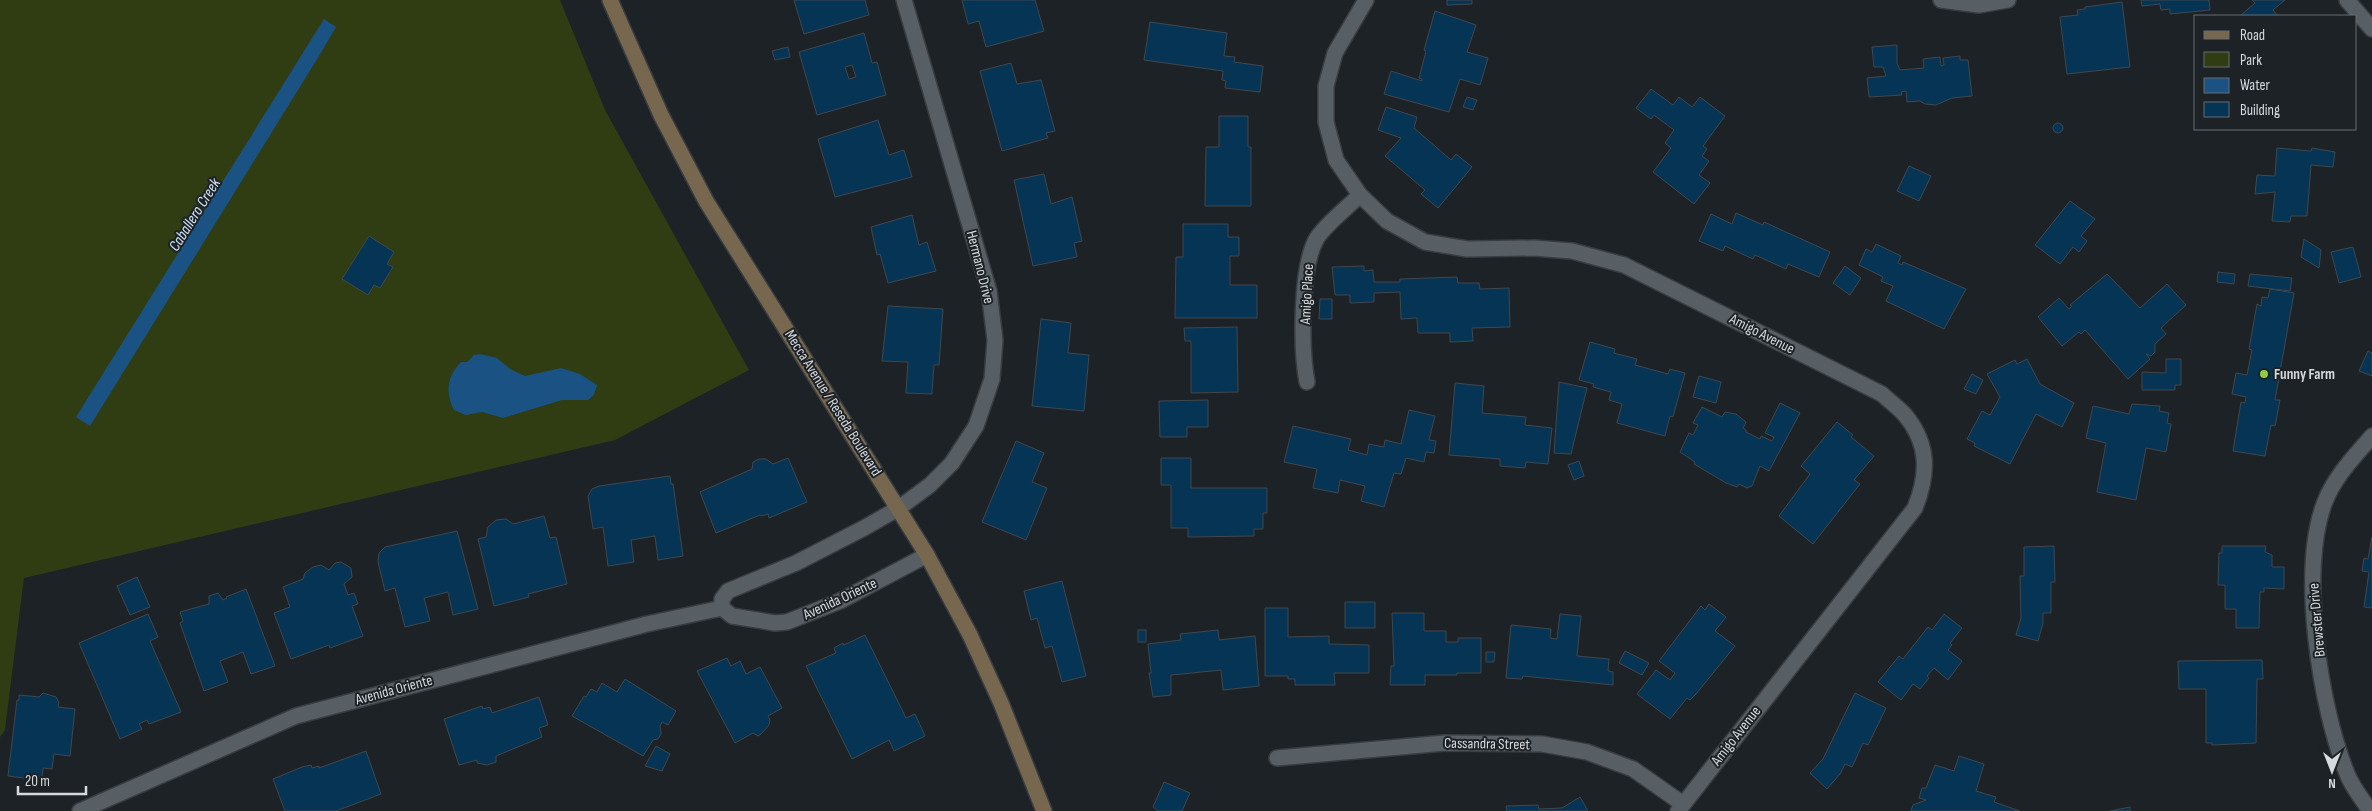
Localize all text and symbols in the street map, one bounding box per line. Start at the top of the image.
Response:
legend [2194,15,2357,130]
text: Road [2240,26,2265,45]
text: Park [2240,51,2262,70]
text: Water [2240,76,2271,95]
text: Building [2240,101,2280,120]
water label: Caballero Creek [165,174,225,255]
street label: Hermano Drive [962,229,998,305]
street label: Amigo Place [1296,263,1318,326]
street label: Amigo Avenue [1725,309,1798,358]
street label: Mecca Avenue / Reseda Boulevard [780,326,886,480]
place label: Funny Farm [2274,365,2335,384]
marker: Funny Farm [2258,368,2270,380]
street label: Avenida Oriente [799,574,880,625]
street label: Brewster Drive [2304,582,2330,658]
street label: Avenida Oriente [352,671,435,710]
street label: Amigo Avenue [1706,702,1765,770]
street label: Cassandra Street [1444,734,1530,754]
north arrow [2307,746,2357,796]
scale bar [18,764,85,796]
text: 20 m [25,772,50,791]
text: N [2328,775,2336,792]

